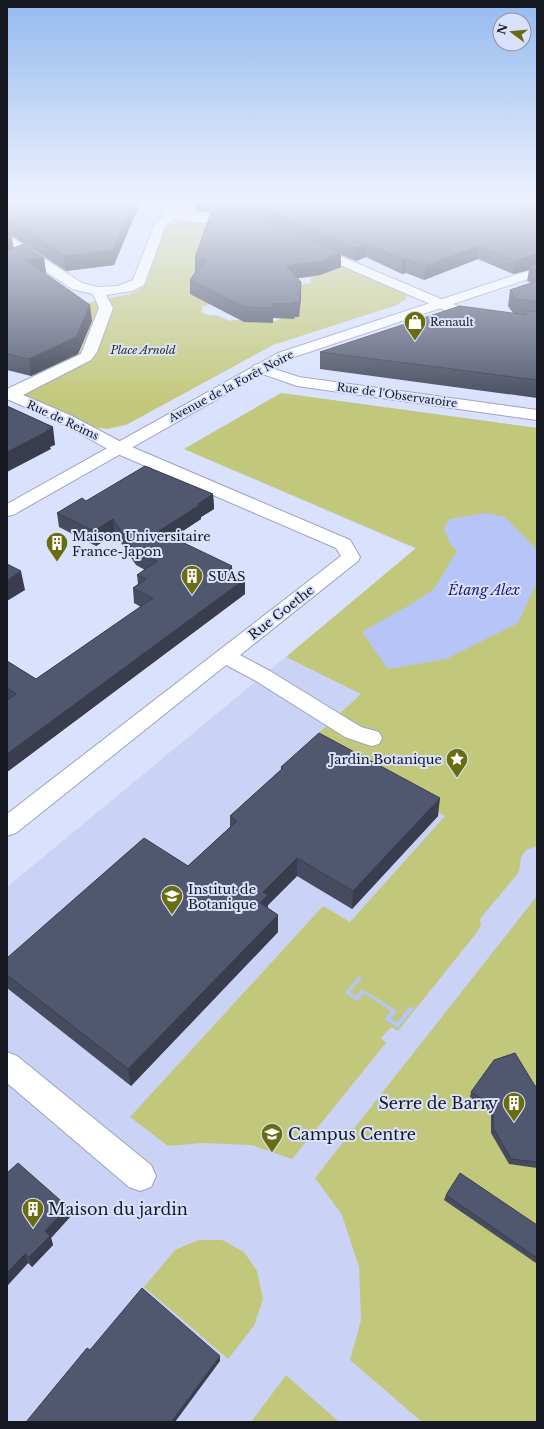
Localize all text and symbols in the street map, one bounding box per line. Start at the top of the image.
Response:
north arrow [492,12,532,52]
text: N [494,22,511,36]
shop icon: Renault [402,309,428,342]
place label: Renault [430,315,475,329]
park label: Place Arnold [110,343,176,357]
street label: Avenue de la Forêt Noire [165,347,296,425]
street label: Rue de l'Observatoire [336,380,458,410]
street label: Rue de Reims [25,397,101,443]
place label: Maison Universitaire France-Japon [72,528,211,560]
building icon: Maison Universitaire France-Japon [44,530,70,563]
building icon: SUAS [179,563,205,596]
place label: SUAS [208,568,245,585]
street label: Rue Goethe [245,581,318,643]
water label: Étang Alex [447,581,520,599]
place icon: Jardin Botanique [444,746,470,779]
place label: Jardin Botanique [328,751,442,768]
place label: Institut de Botanique [188,881,257,913]
school or university icon: Institut de Botanique [159,883,185,916]
building icon: Serre de Barry [501,1090,527,1123]
place label: Serre de Barry [378,1093,499,1113]
school or university icon: Campus Centre [259,1121,285,1154]
place label: Campus Centre [288,1124,416,1144]
building icon: Maison du jardin [20,1196,46,1229]
place label: Maison du jardin [48,1199,188,1219]

